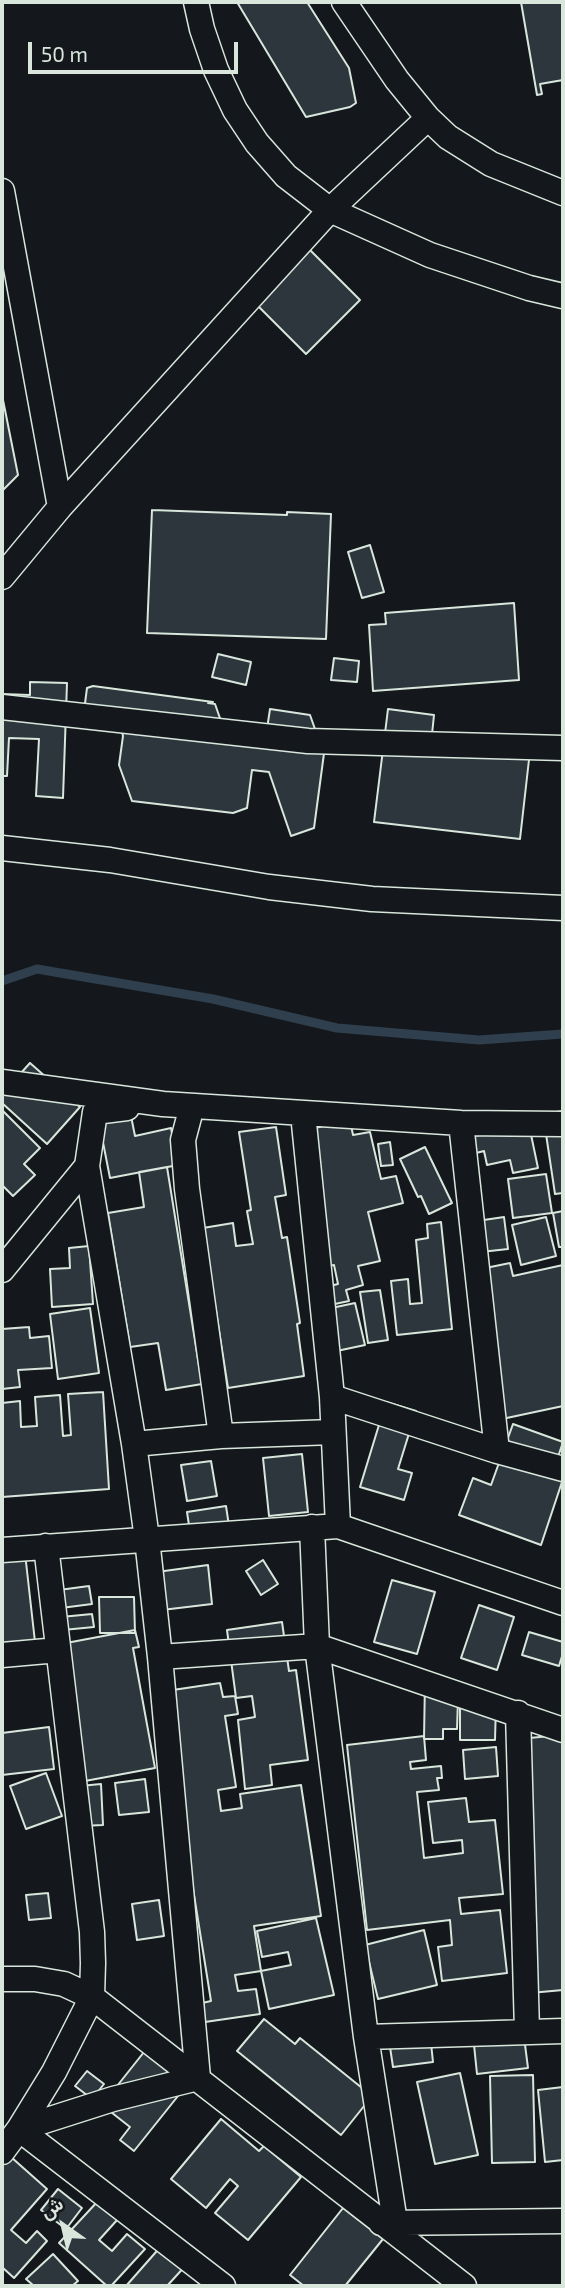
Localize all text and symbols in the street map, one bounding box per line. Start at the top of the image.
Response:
scale bar [32,28,242,72]
text: 50 m [41,41,88,66]
north arrow [28,2190,98,2260]
text: ش [35,2191,67,2223]

